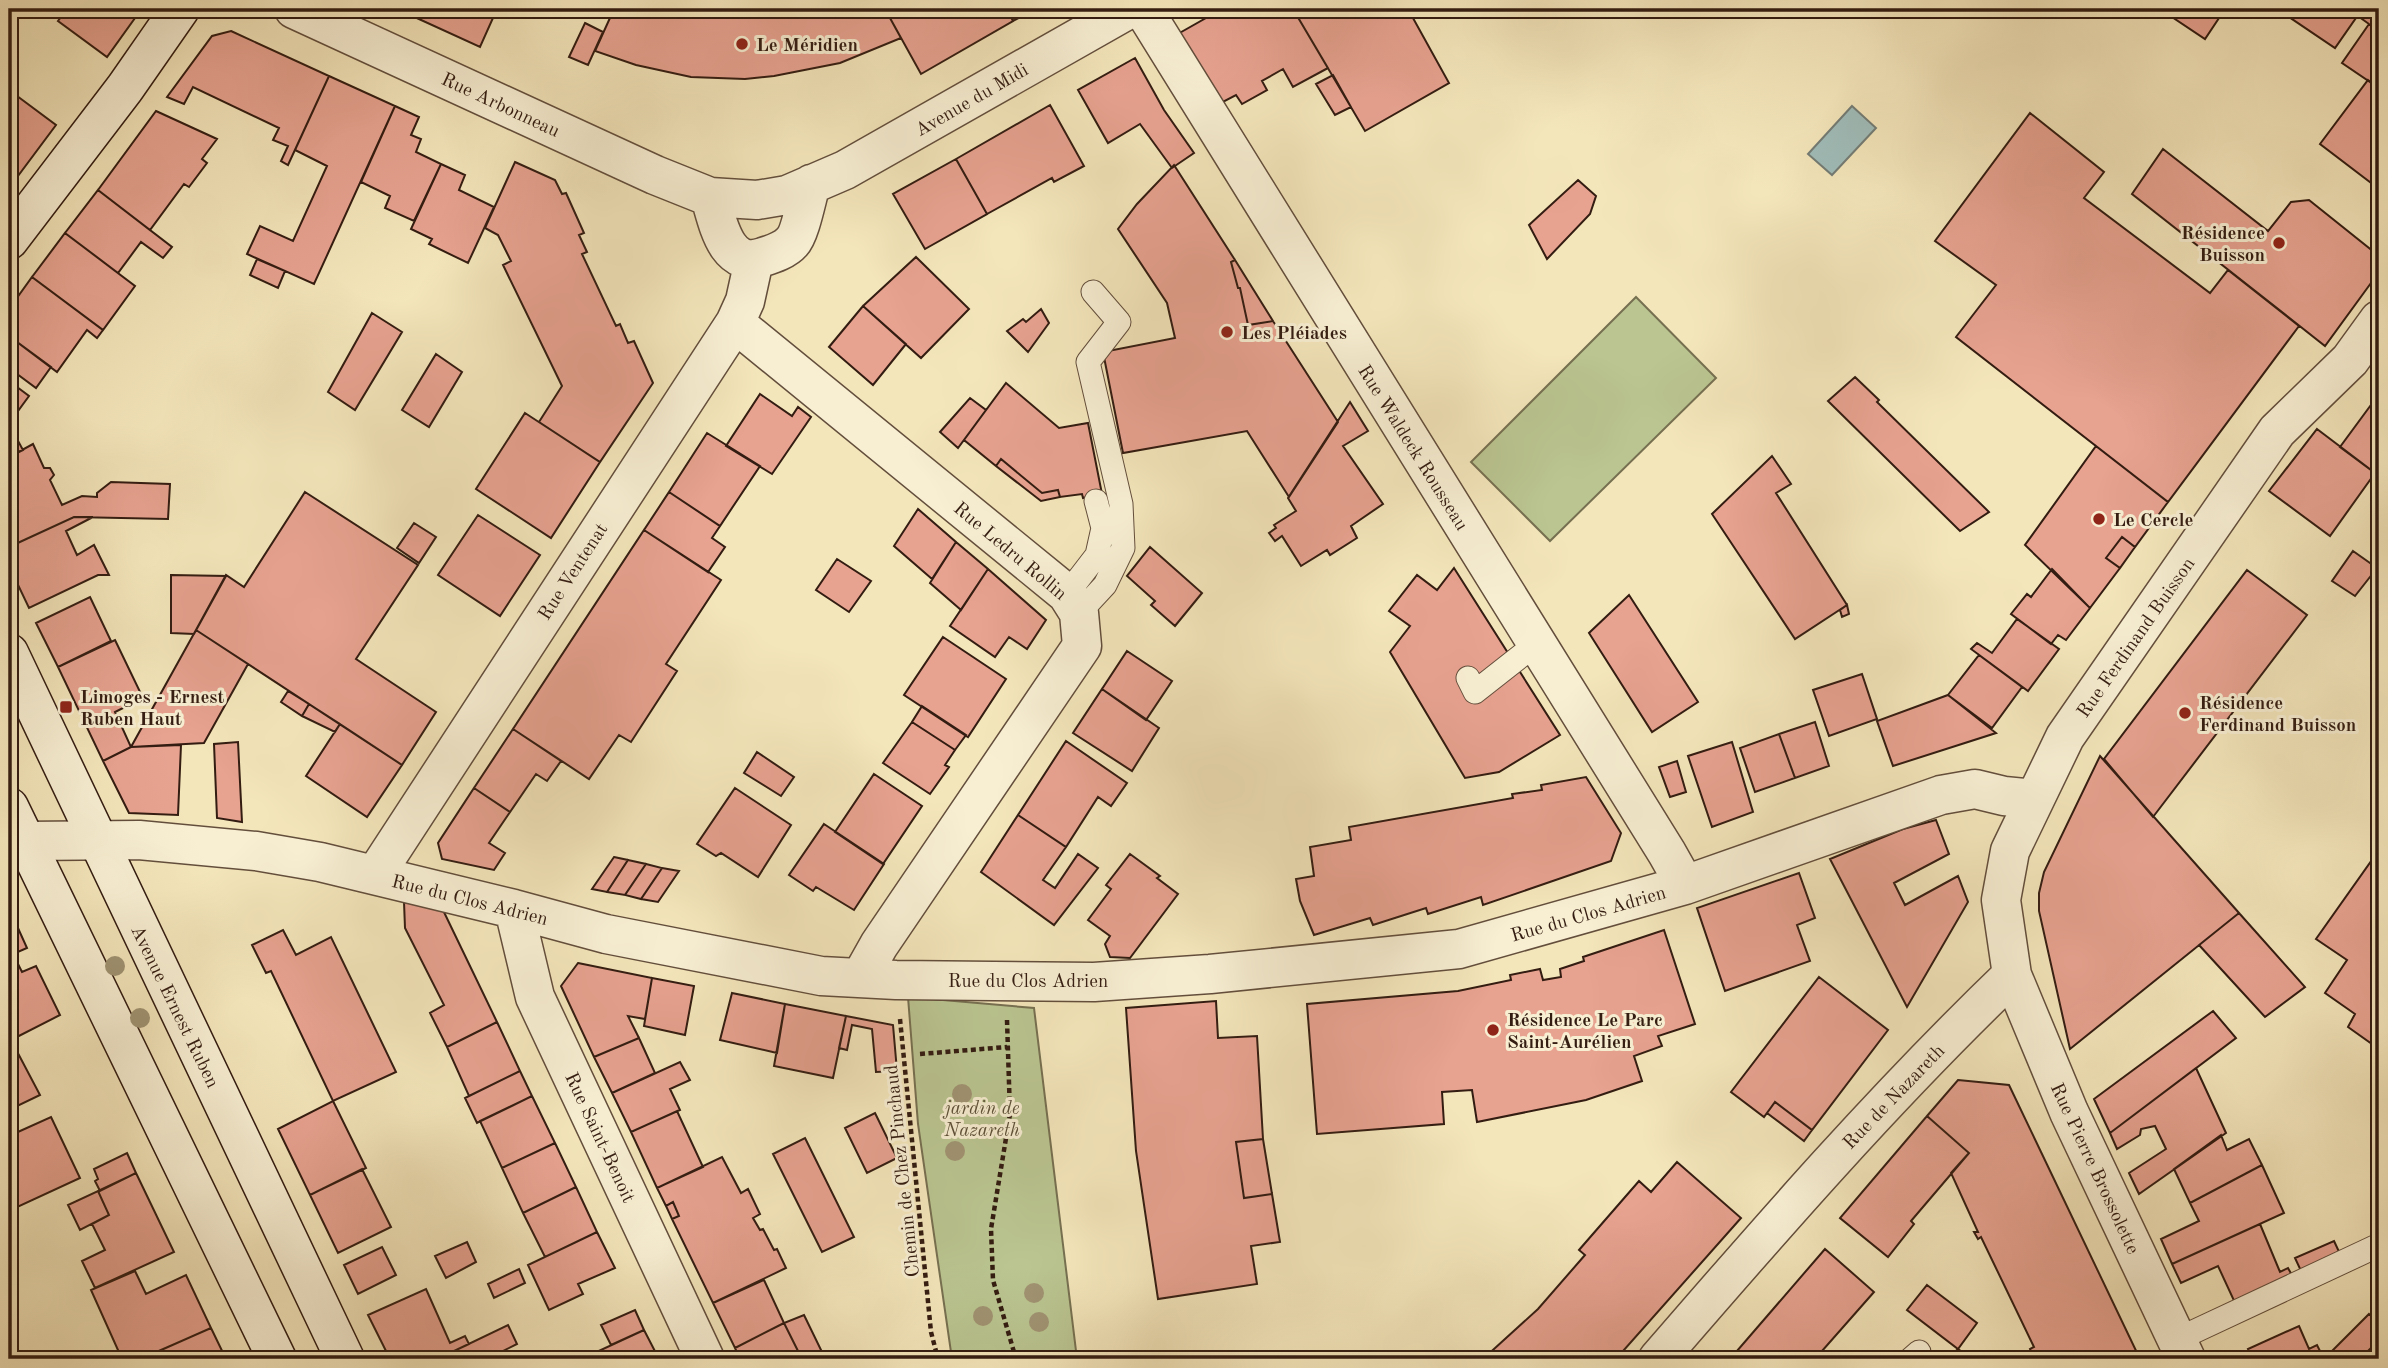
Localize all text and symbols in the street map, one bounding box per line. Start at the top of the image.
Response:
marker: Le Méridien [734,36,750,52]
place label: Le Méridien [756,37,858,56]
street label: Avenue du Midi [912,61,1032,141]
street label: Rue Arbonneau [438,71,562,142]
place label: Résidence Buisson [2181,225,2265,266]
marker: Résidence Buisson [2271,235,2287,251]
marker: Les Pléiades [1219,324,1235,340]
place label: Les Pléiades [1241,325,1347,344]
street label: Rue Waldeck Rousseau [1353,362,1471,534]
street label: Rue Ledru Rollin [949,499,1070,605]
marker: Le Cercle [2091,511,2107,527]
place label: Le Cercle [2113,512,2194,531]
street label: Rue Ventenat [536,520,612,624]
street label: Rue Ferdinand Buisson [2075,555,2199,722]
place label: Limoges - Ernest Ruben Haut [80,689,225,730]
place label: Résidence Ferdinand Buisson [2199,695,2356,736]
marker: Limoges - Ernest Ruben Haut [58,699,74,715]
marker: Résidence Ferdinand Buisson [2177,705,2193,721]
street label: Rue du Clos Adrien [389,873,550,930]
street label: Rue du Clos Adrien [1509,884,1668,947]
street label: Avenue Ernest Ruben [126,923,221,1091]
street label: Rue du Clos Adrien [948,973,1108,992]
place label: Résidence Le Parc Saint-Aurélien [1507,1012,1663,1053]
marker: Résidence Le Parc Saint-Aurélien [1485,1022,1501,1038]
street label: Rue de Nazareth [1840,1042,1949,1154]
street label: Chemin de Chez Pinchaud [883,1064,924,1278]
street label: Rue Saint-Benoit [560,1070,637,1206]
street label: Rue Pierre Brossolette [2046,1081,2142,1258]
park label: jardin de Nazareth [942,1100,1020,1141]

